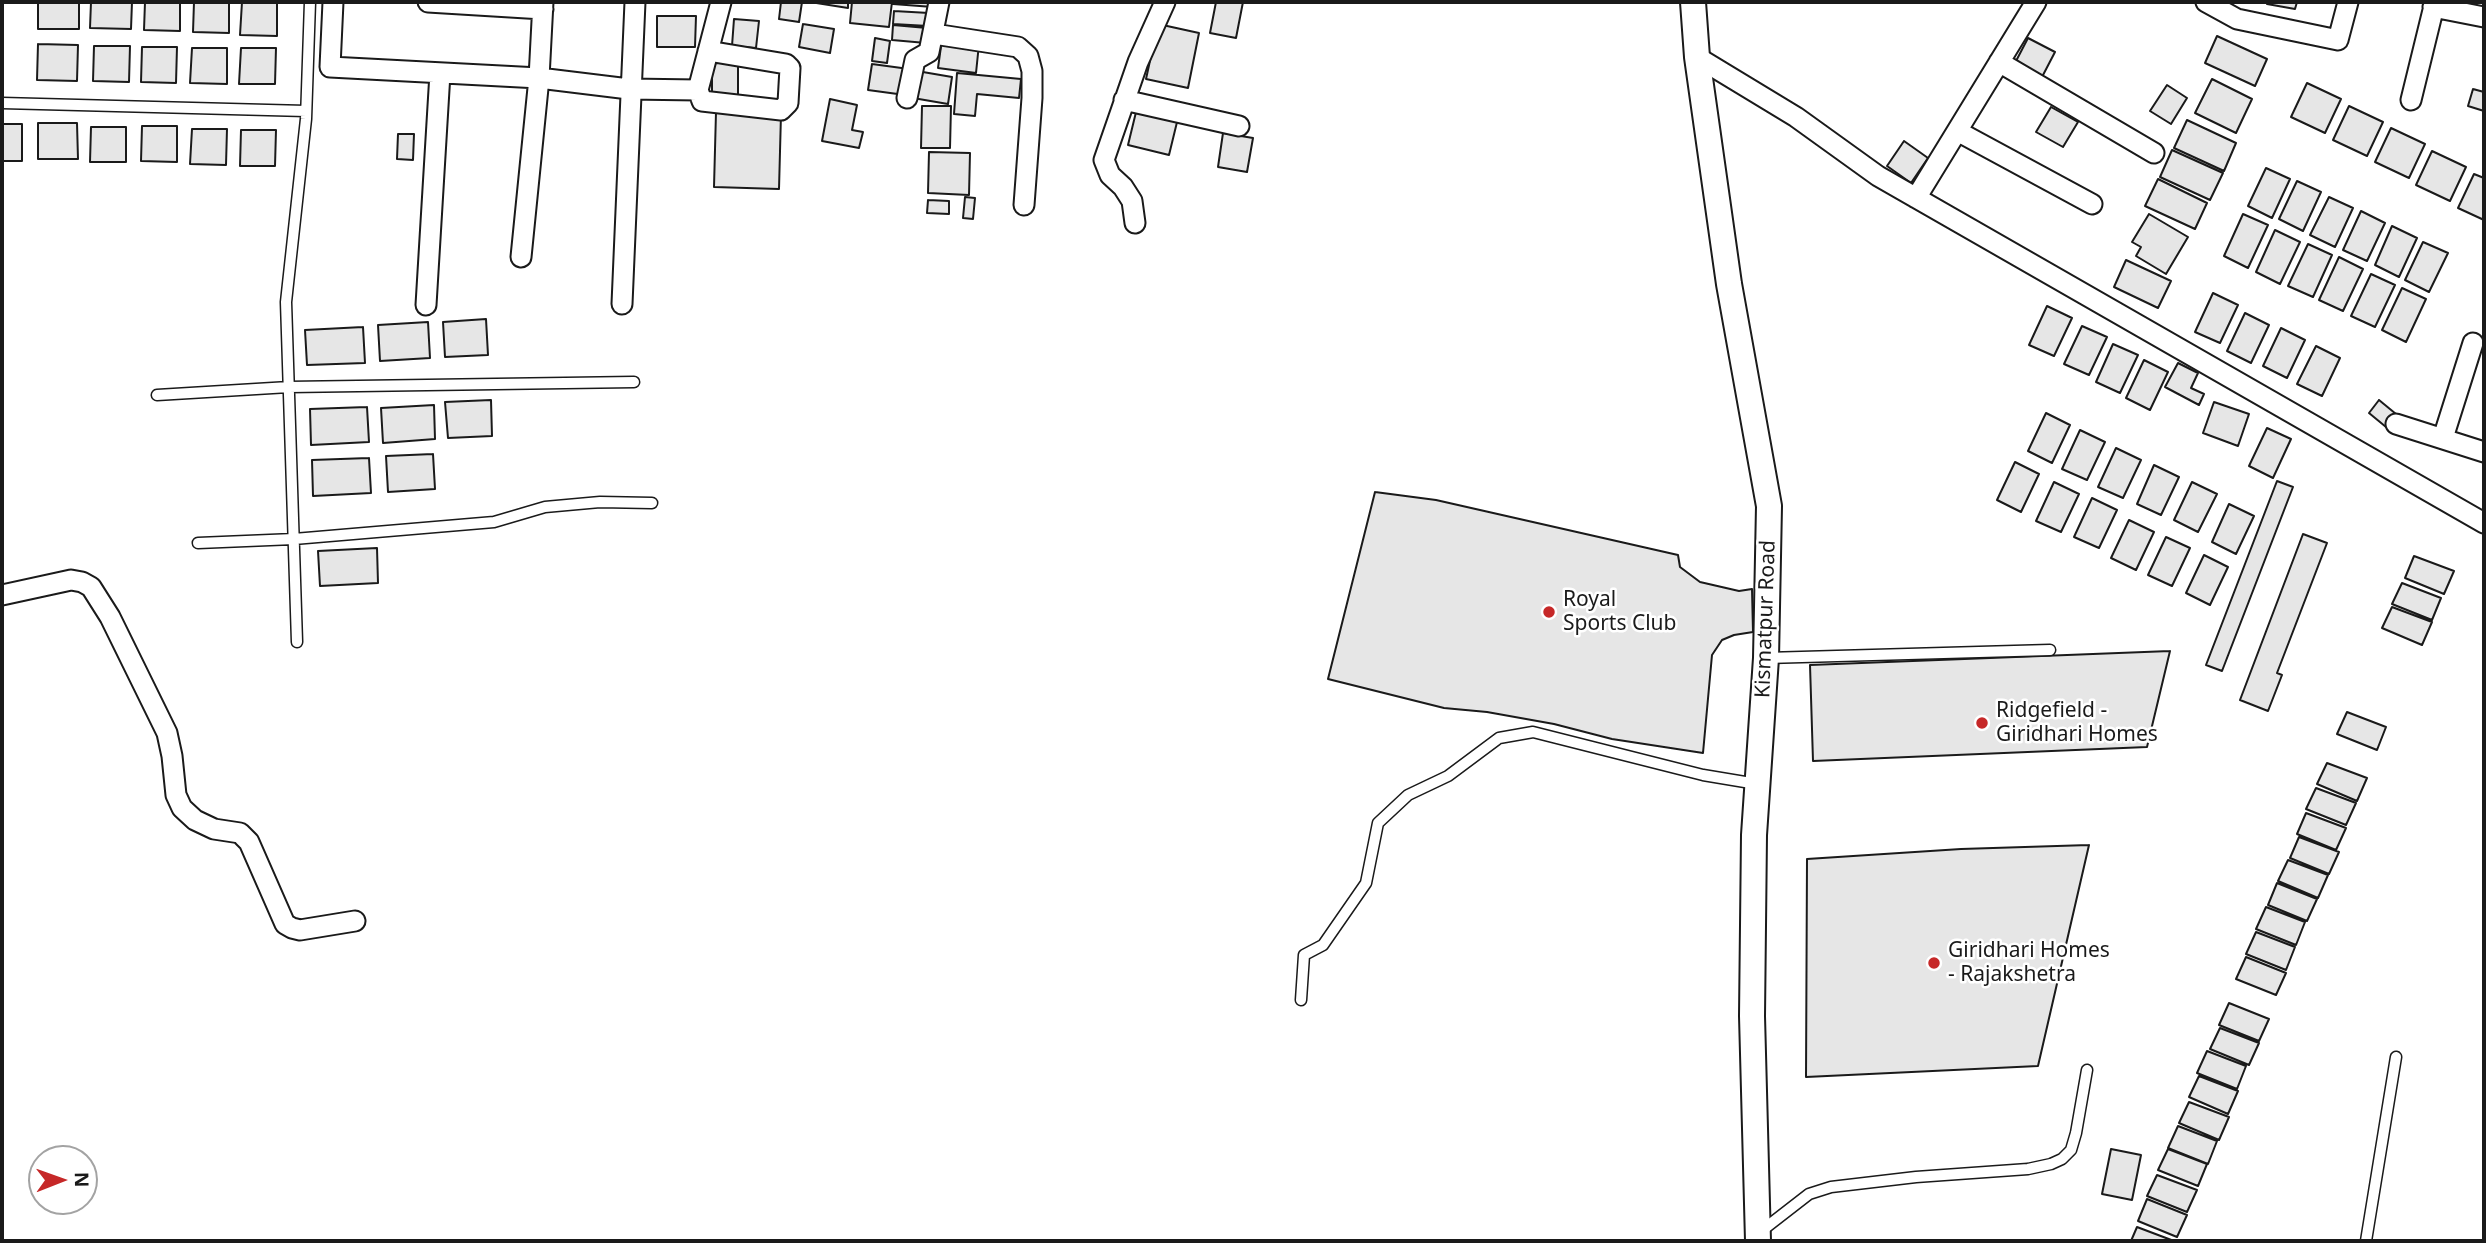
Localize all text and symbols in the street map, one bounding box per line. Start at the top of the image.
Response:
street label: Kismatpur Road [1751,540,1781,698]
place label: Royal Sports Club [1563,587,1677,637]
marker: Royal Sports Club [1541,604,1557,620]
place label: Ridgefield - Giridhari Homes [1996,698,2158,748]
marker: Ridgefield - Giridhari Homes [1974,715,1990,731]
place label: Giridhari Homes - Rajakshetra [1948,938,2110,988]
marker: Giridhari Homes - Rajakshetra [1926,955,1942,971]
north arrow [28,1145,98,1215]
text: N [69,1172,95,1188]

